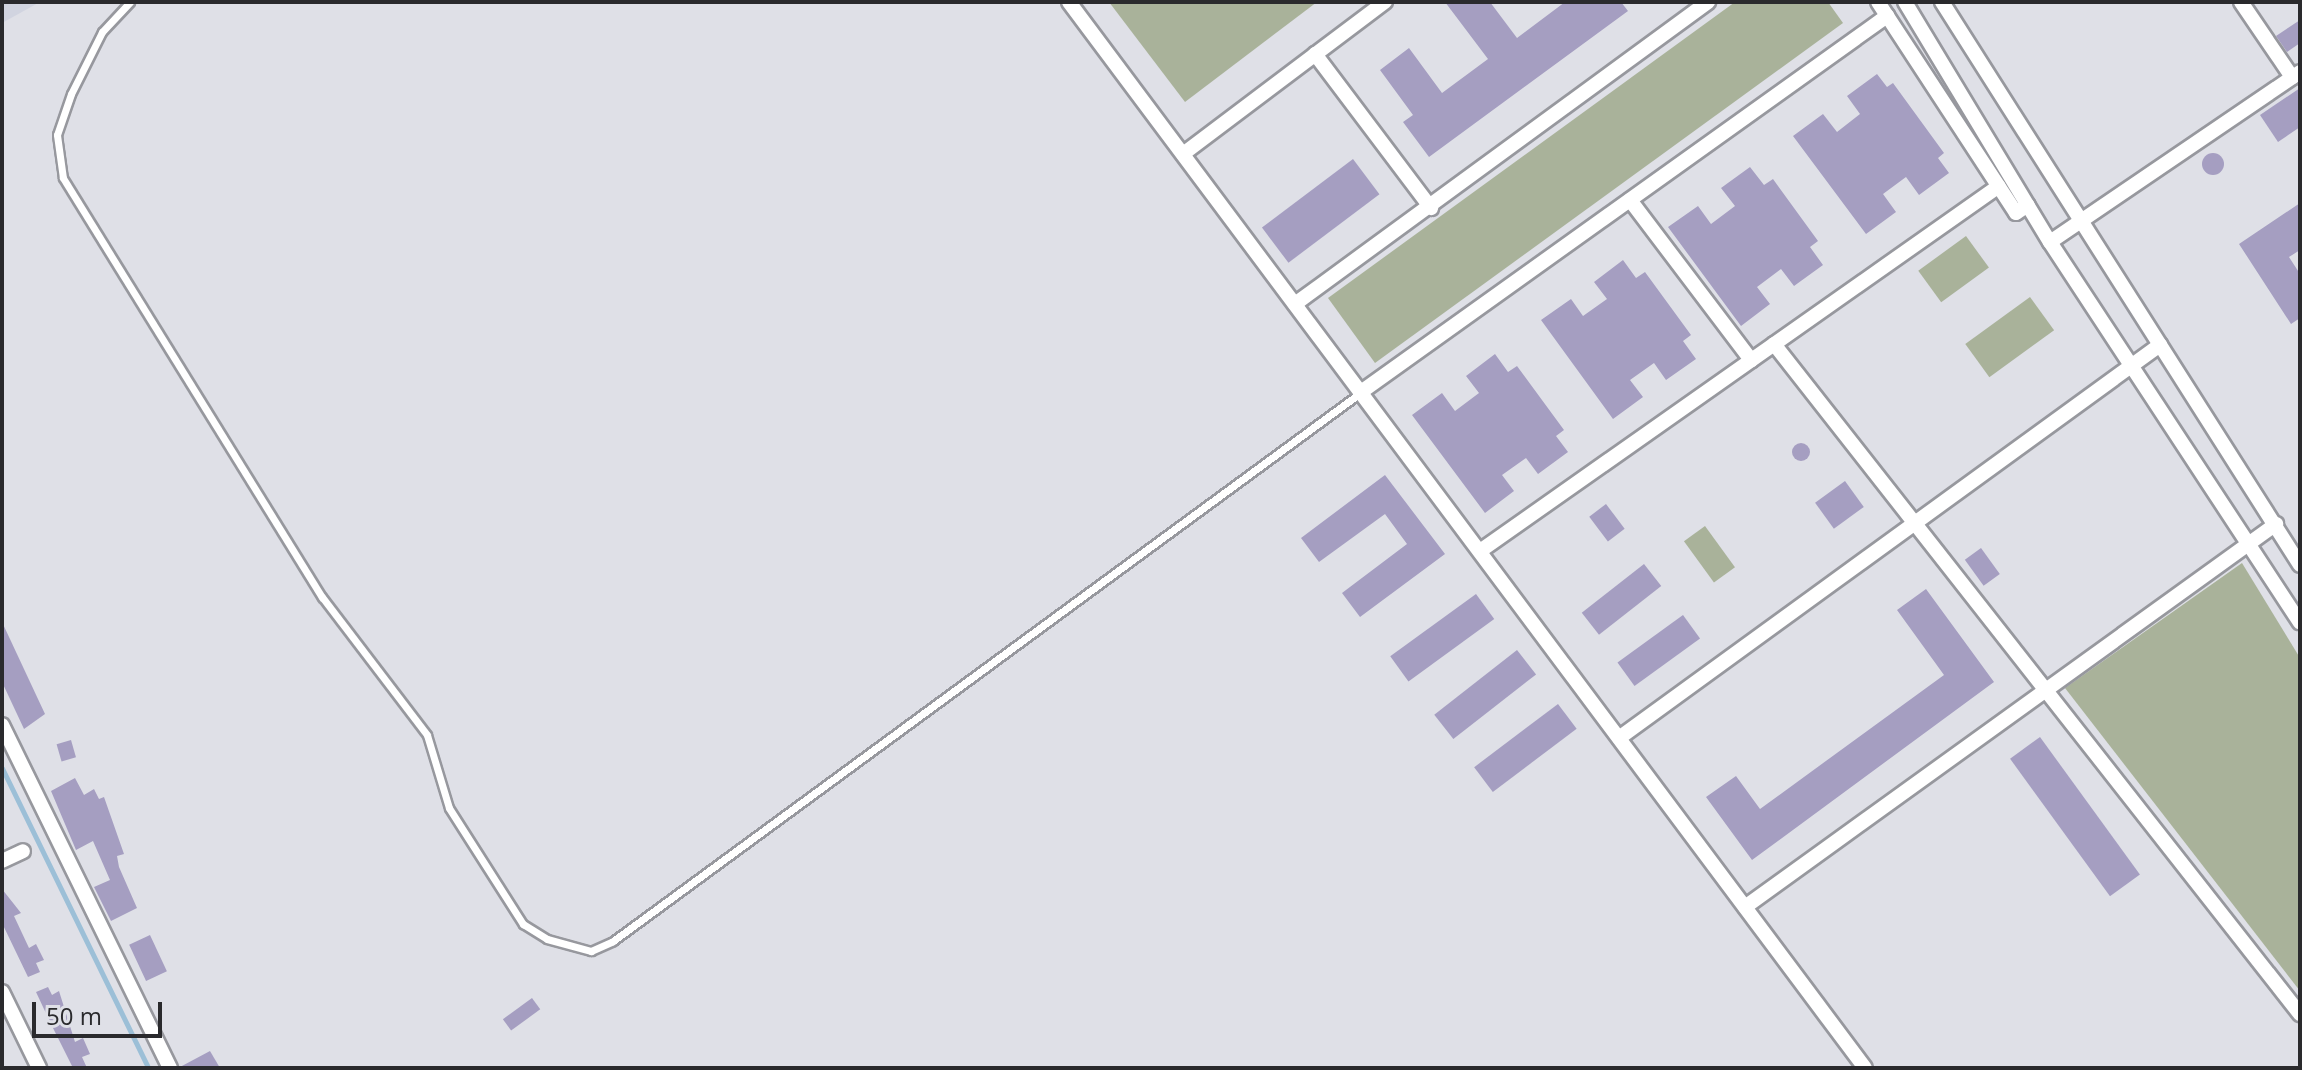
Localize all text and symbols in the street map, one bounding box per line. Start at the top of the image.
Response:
scale bar [36,986,166,1036]
text: 50 m [46,999,102,1032]

